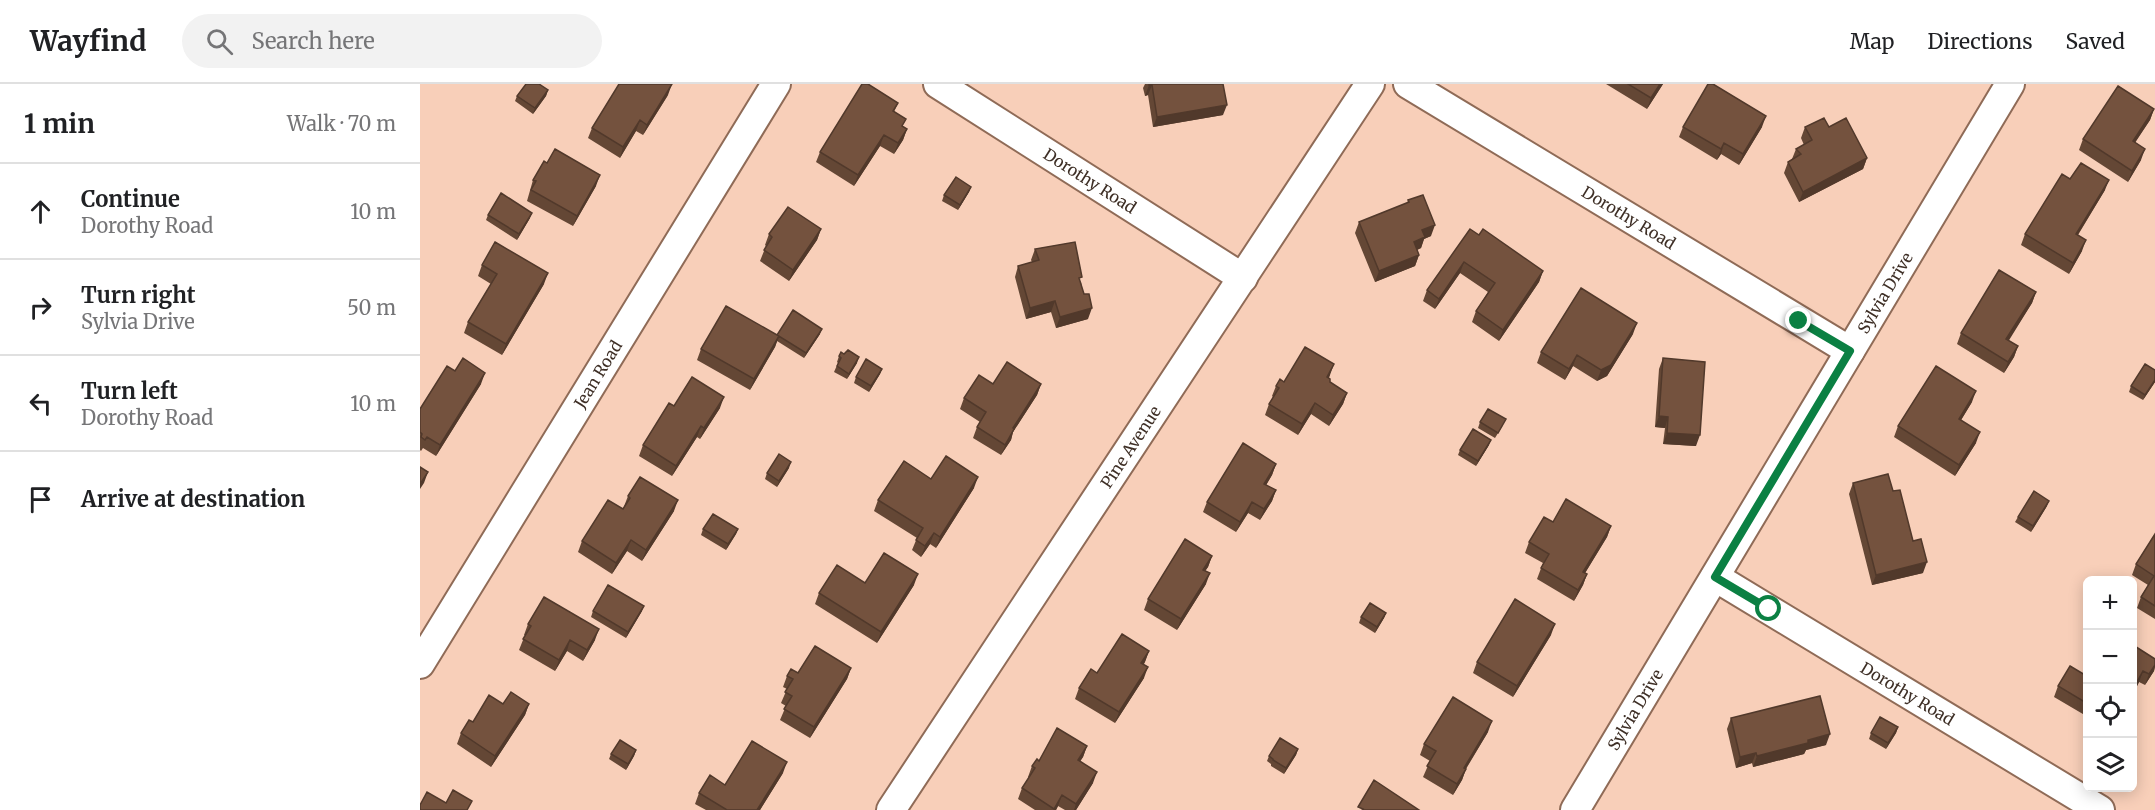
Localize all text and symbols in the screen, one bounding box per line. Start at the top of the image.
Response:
search box [182,14,602,68]
text: Wayfind [30,23,146,59]
icon: search [203,25,236,58]
text: Search here [251,27,375,55]
text: Map [1850,28,1894,55]
text: Directions [1927,28,2032,55]
text: Saved [2065,28,2125,55]
text: 1 min [24,107,95,140]
text: Walk · 70 m [287,111,396,136]
street label: Dorothy Road [1040,144,1140,218]
street label: Dorothy Road [1578,181,1680,254]
text: Continue [81,185,180,213]
icon: ahead [24,195,57,228]
text: 10 m [350,199,396,224]
text: Dorothy Road [81,213,213,238]
street label: Sylvia Drive [1853,249,1917,337]
text: Turn right [81,281,195,309]
icon: right [24,291,57,324]
text: 50 m [347,295,396,320]
route end [1785,307,1811,333]
text: Sylvia Drive [81,309,195,334]
street label: Jean Road [569,336,626,413]
text: Turn left [81,377,178,405]
icon: left [24,387,57,420]
text: 10 m [350,391,396,416]
street label: Pine Avenue [1096,402,1165,492]
text: Dorothy Road [81,405,213,430]
icon: arrive [24,483,57,516]
text: Arrive at destination [81,485,305,513]
map controls [2083,576,2137,792]
button: + [2083,576,2137,630]
route start [1755,595,1781,621]
button: − [2083,630,2137,684]
street label: Dorothy Road [1857,657,1958,730]
street label: Sylvia Drive [1603,665,1667,754]
button: locate [2083,684,2137,738]
button: layers [2083,738,2137,792]

